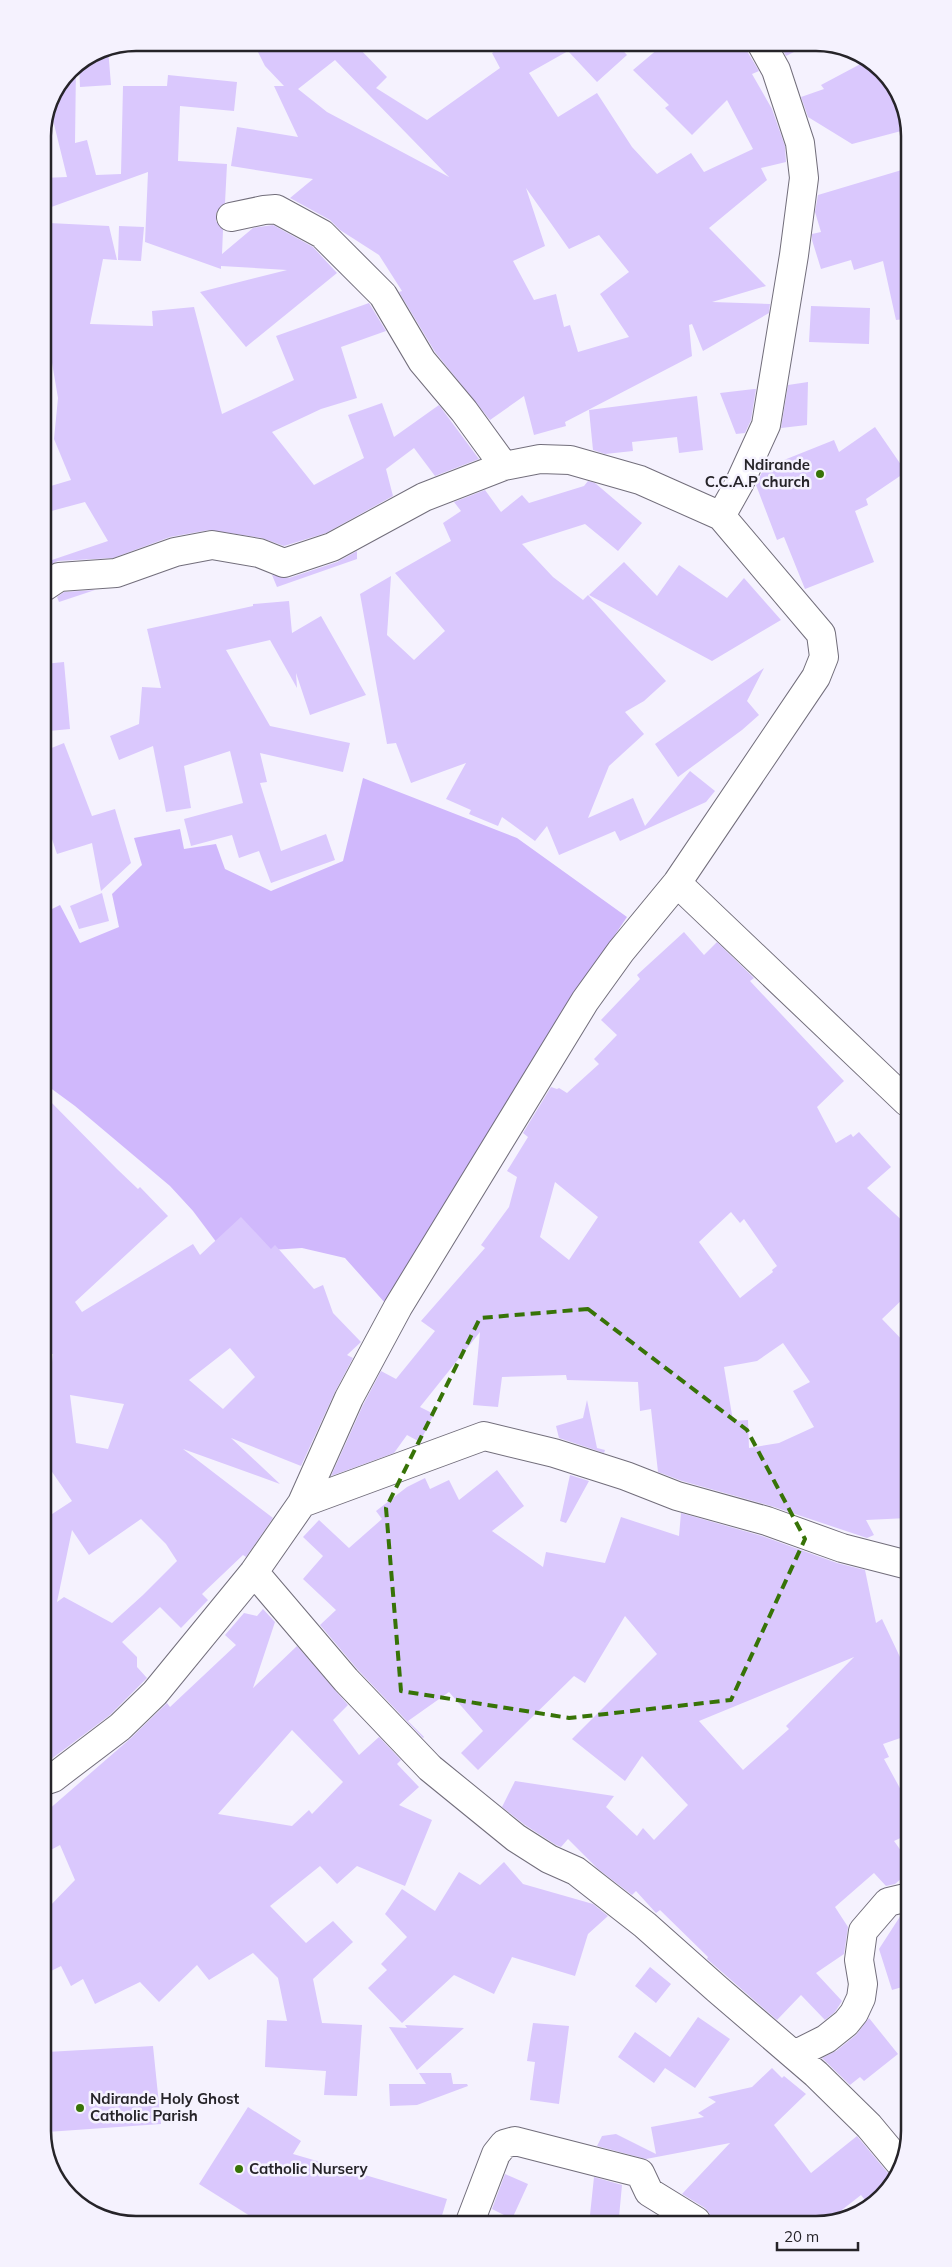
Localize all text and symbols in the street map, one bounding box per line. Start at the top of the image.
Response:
place label: Ndirande C.C.A.P church [705,455,810,491]
marker: Ndirande C.C.A.P church [814,468,826,480]
place label: Ndirande Holy Ghost Catholic Parish [90,2089,239,2125]
marker: Ndirande Holy Ghost Catholic Parish [74,2102,86,2114]
place label: Catholic Nursery [249,2159,369,2178]
marker: Catholic Nursery [233,2163,245,2175]
scale bar [777,2220,858,2252]
text: 20 m [784,2227,819,2246]

